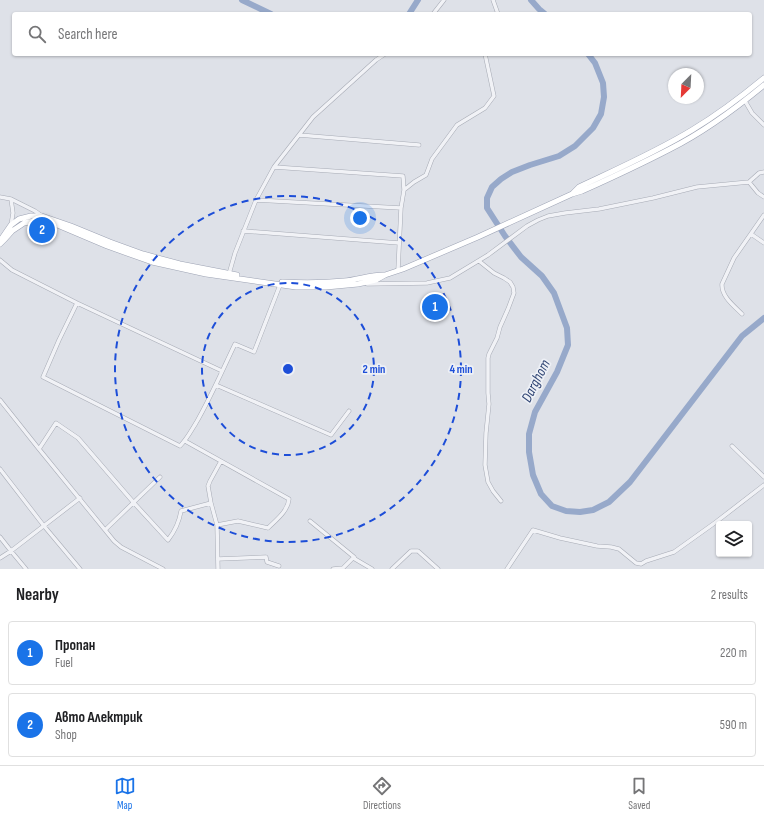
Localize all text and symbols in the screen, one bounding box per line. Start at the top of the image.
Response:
search box [12,12,752,56]
icon: search [26,23,48,45]
text: Search here [58,25,118,44]
north arrow [668,68,704,104]
your location [350,208,370,228]
pin: 2 [29,215,55,245]
pin: 1 [422,292,448,322]
water label: Darghоm [517,356,555,405]
centre of rings [281,362,295,376]
text: 2 min [363,362,385,377]
text: 4 min [449,362,473,377]
map controls [716,521,752,557]
button: layers [716,521,752,557]
text: Nearby [16,585,59,605]
text: 2 results [711,587,748,603]
text: Пропан [55,636,95,655]
text: 1 [27,645,33,661]
text: 220 m [720,645,747,661]
text: Fuel [55,655,73,671]
text: Авто Алектрик [55,708,143,727]
text: 2 [27,717,33,733]
text: 590 m [720,717,747,733]
text: Shop [55,727,77,743]
tab: Map [114,775,136,812]
tab: Directions [363,775,401,812]
tab: Saved [628,775,650,812]

